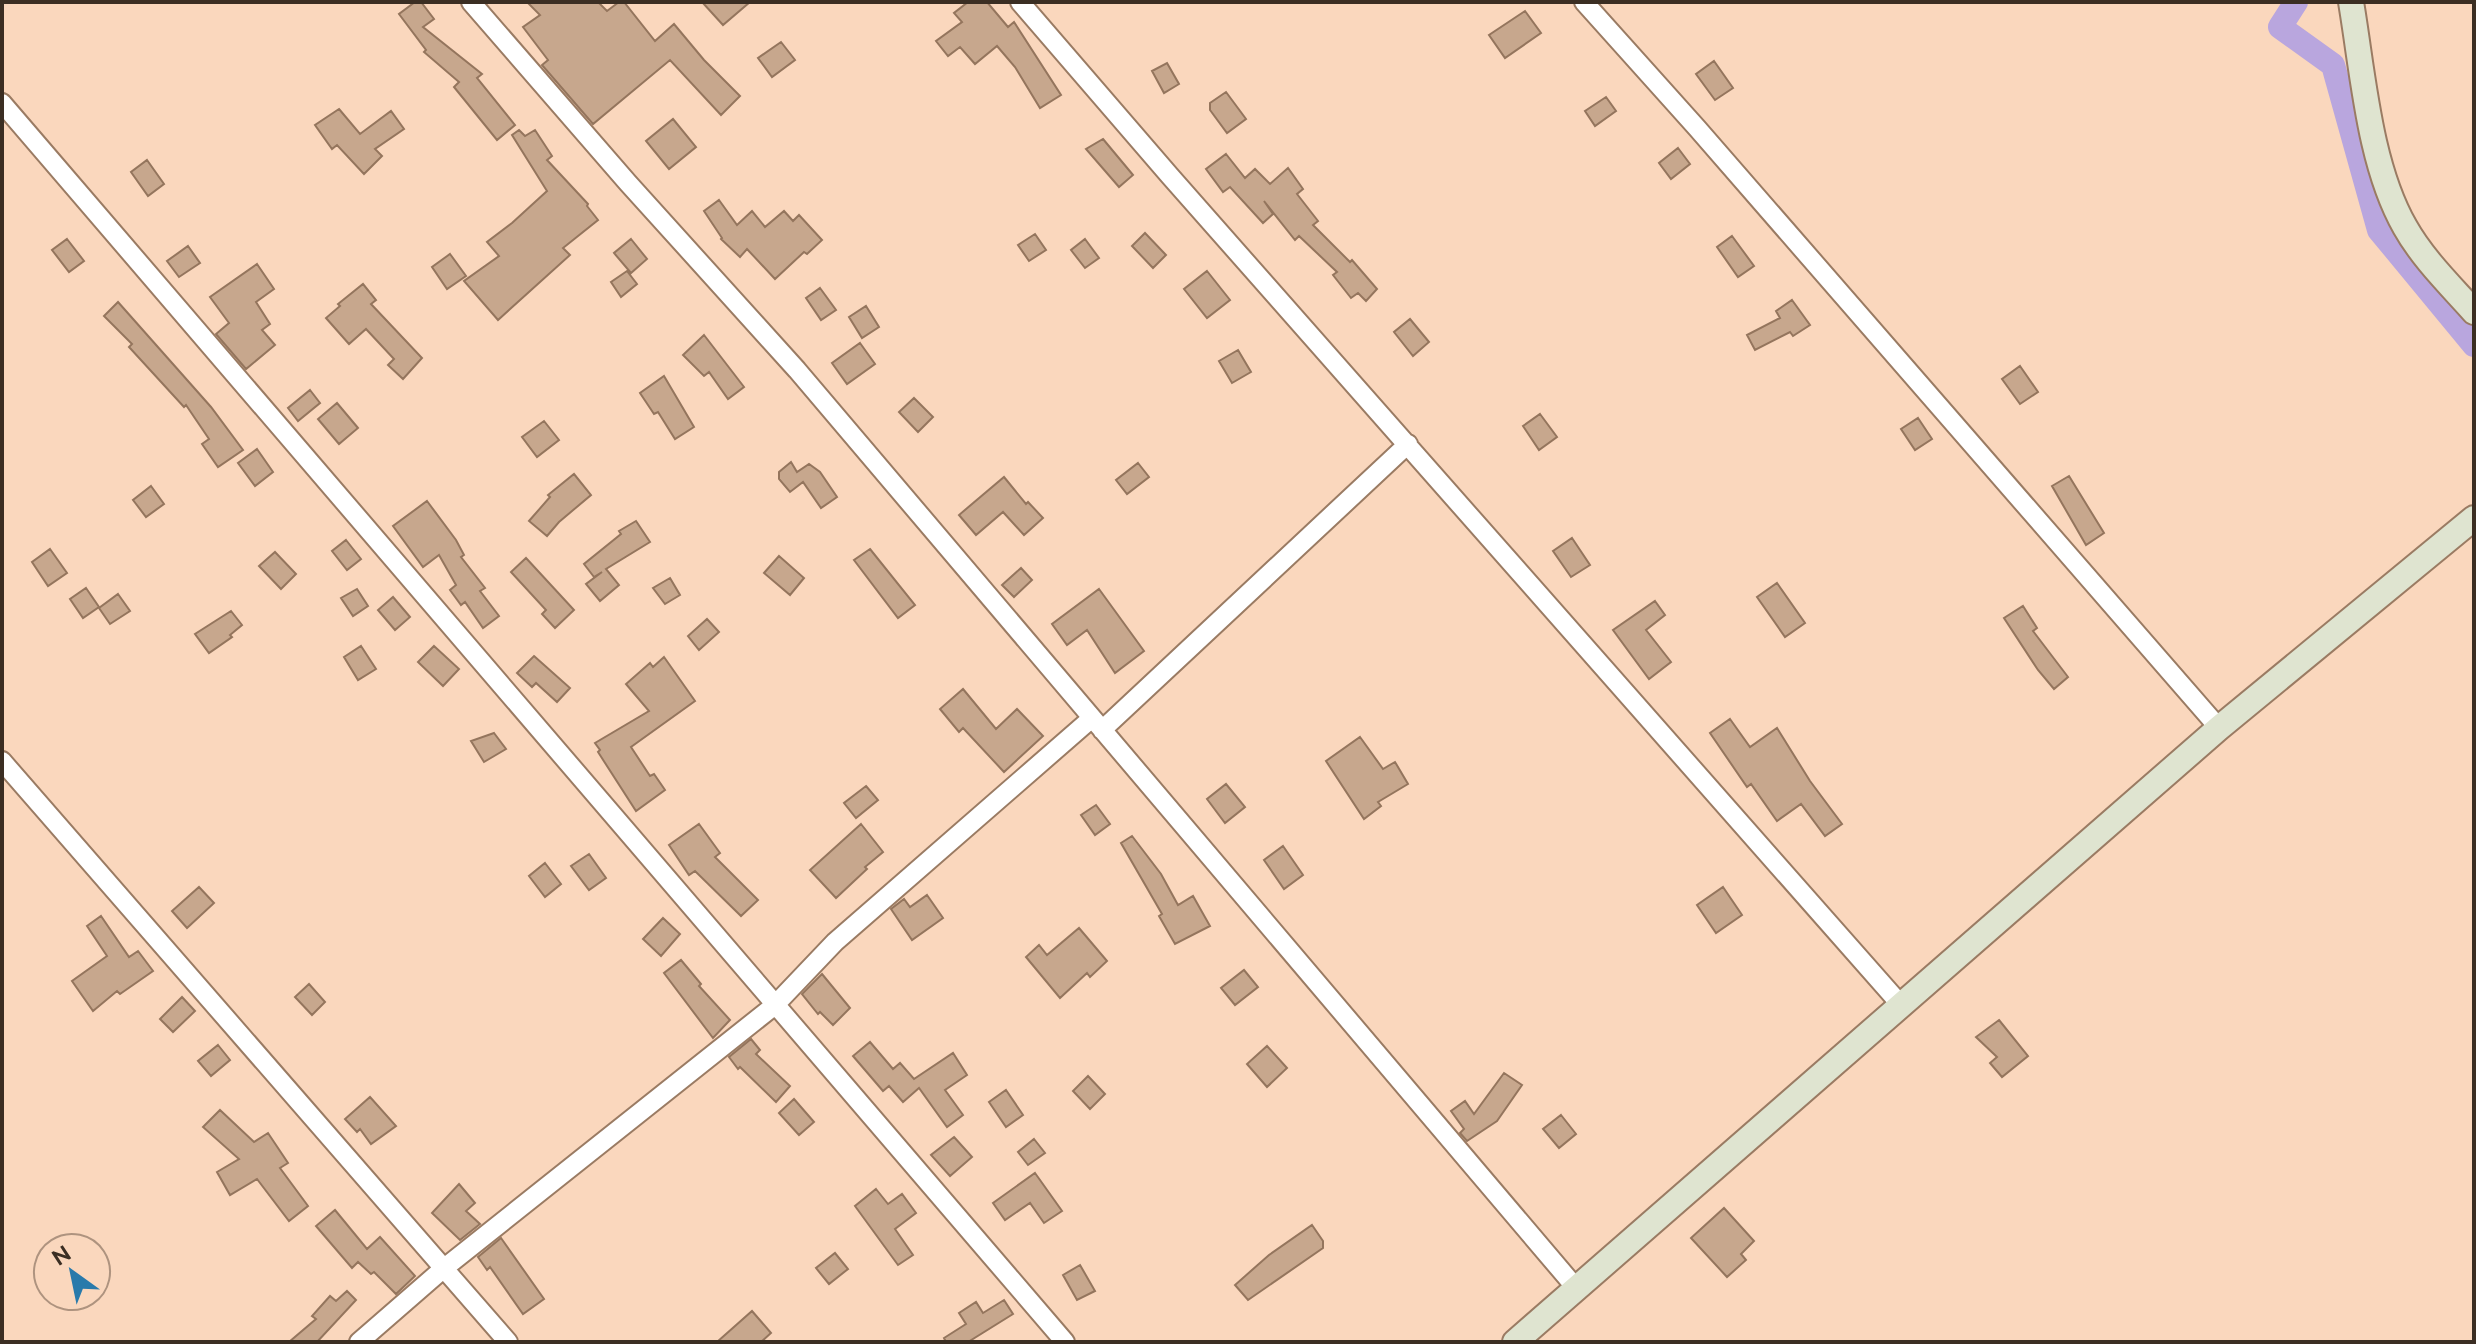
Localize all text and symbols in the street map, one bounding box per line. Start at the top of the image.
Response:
north arrow [32,1232,112,1312]
text: N [47,1240,75,1271]

